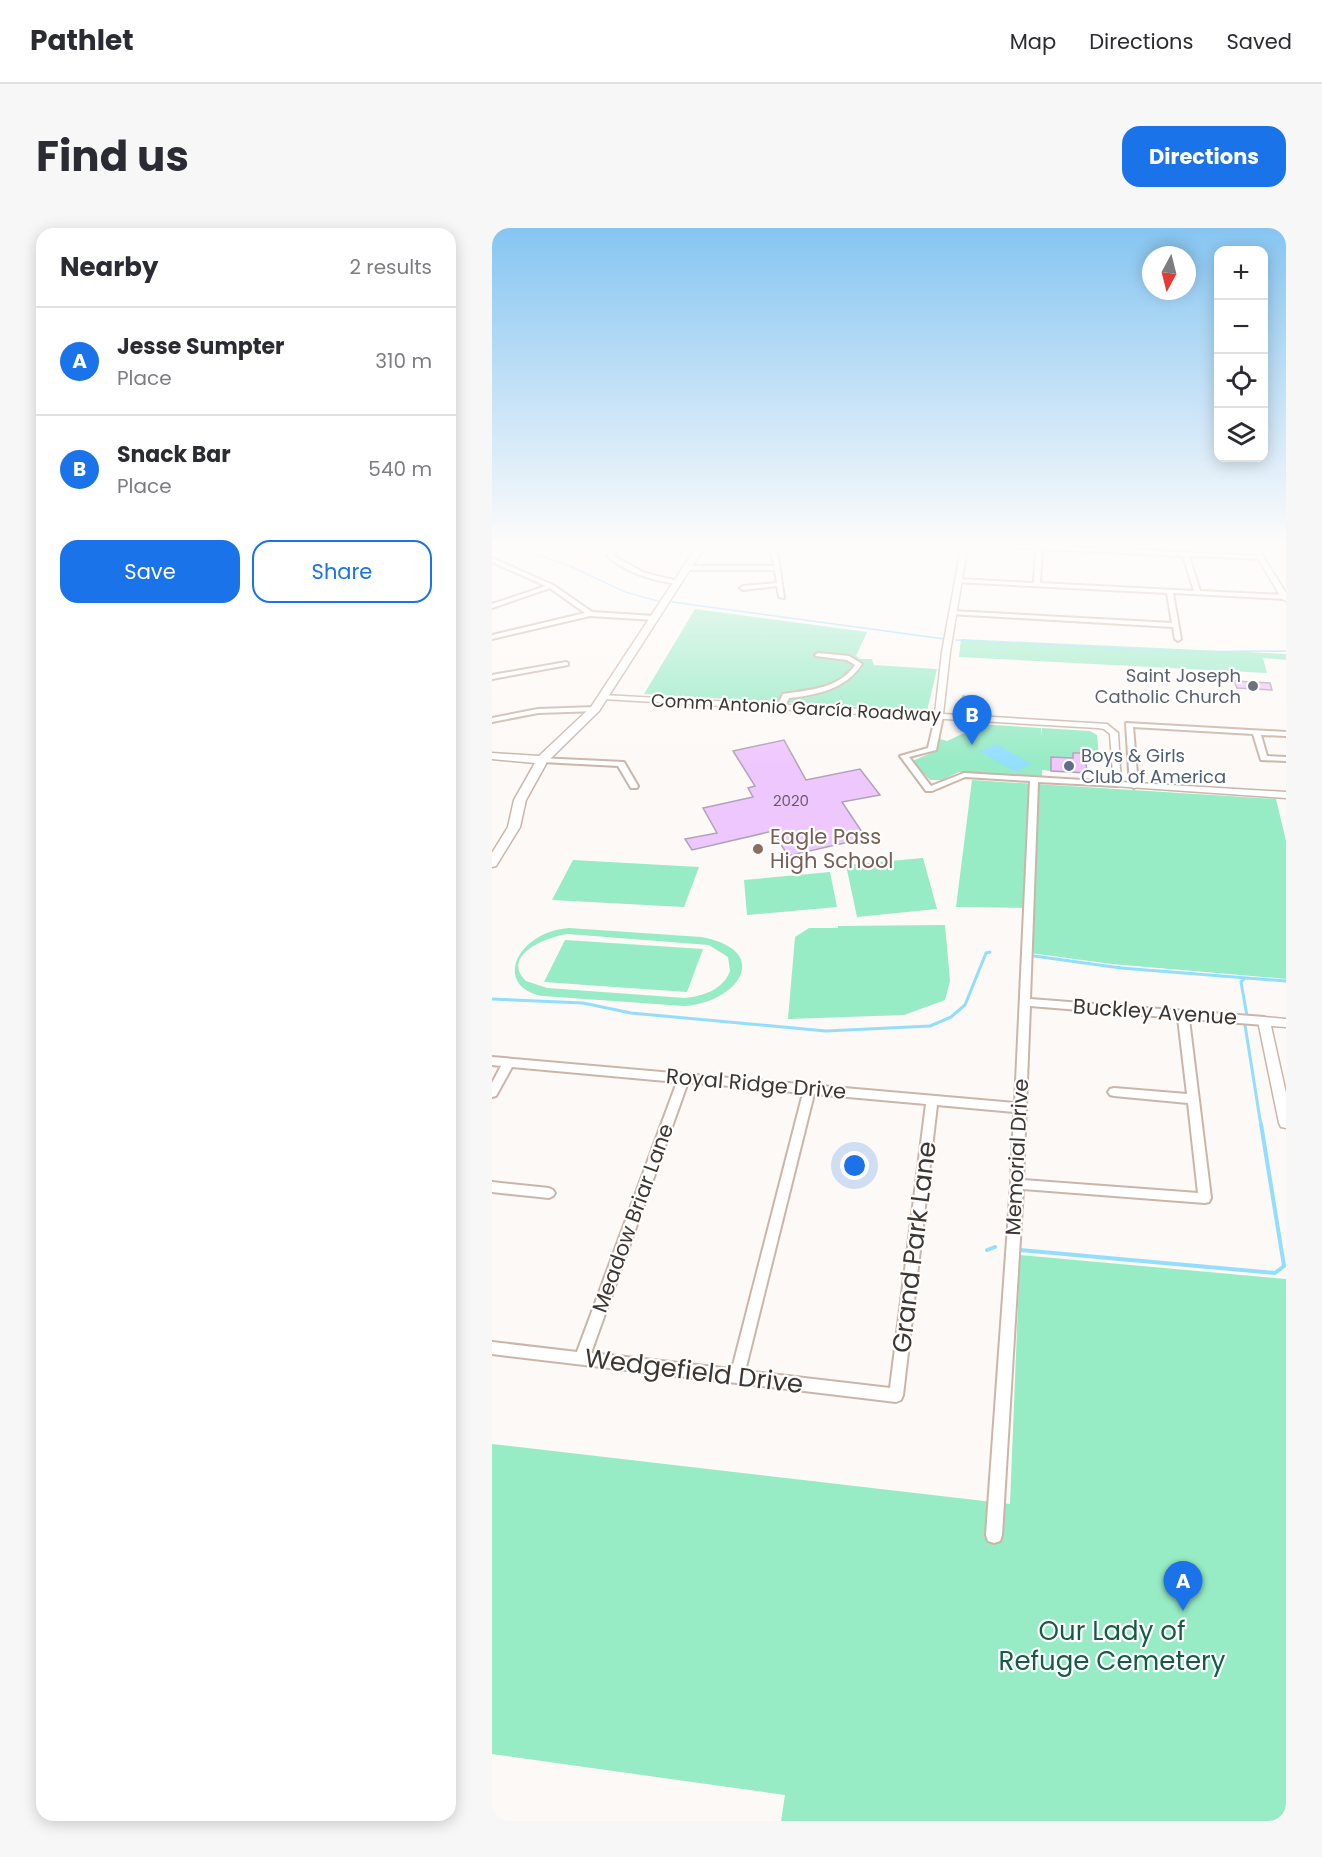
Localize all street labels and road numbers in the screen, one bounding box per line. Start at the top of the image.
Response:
street label: Comm Antonio García Roadway [650,687,942,728]
street label: Buckley Avenue [1072,991,1238,1032]
street label: Royal Ridge Drive [665,1061,847,1106]
street label: Memorial Drive [998,1078,1035,1236]
street label: Meadow Briar Lane [585,1119,680,1316]
street label: Grand Park Lane [883,1139,945,1355]
street label: Wedgefield Drive [583,1340,805,1402]

